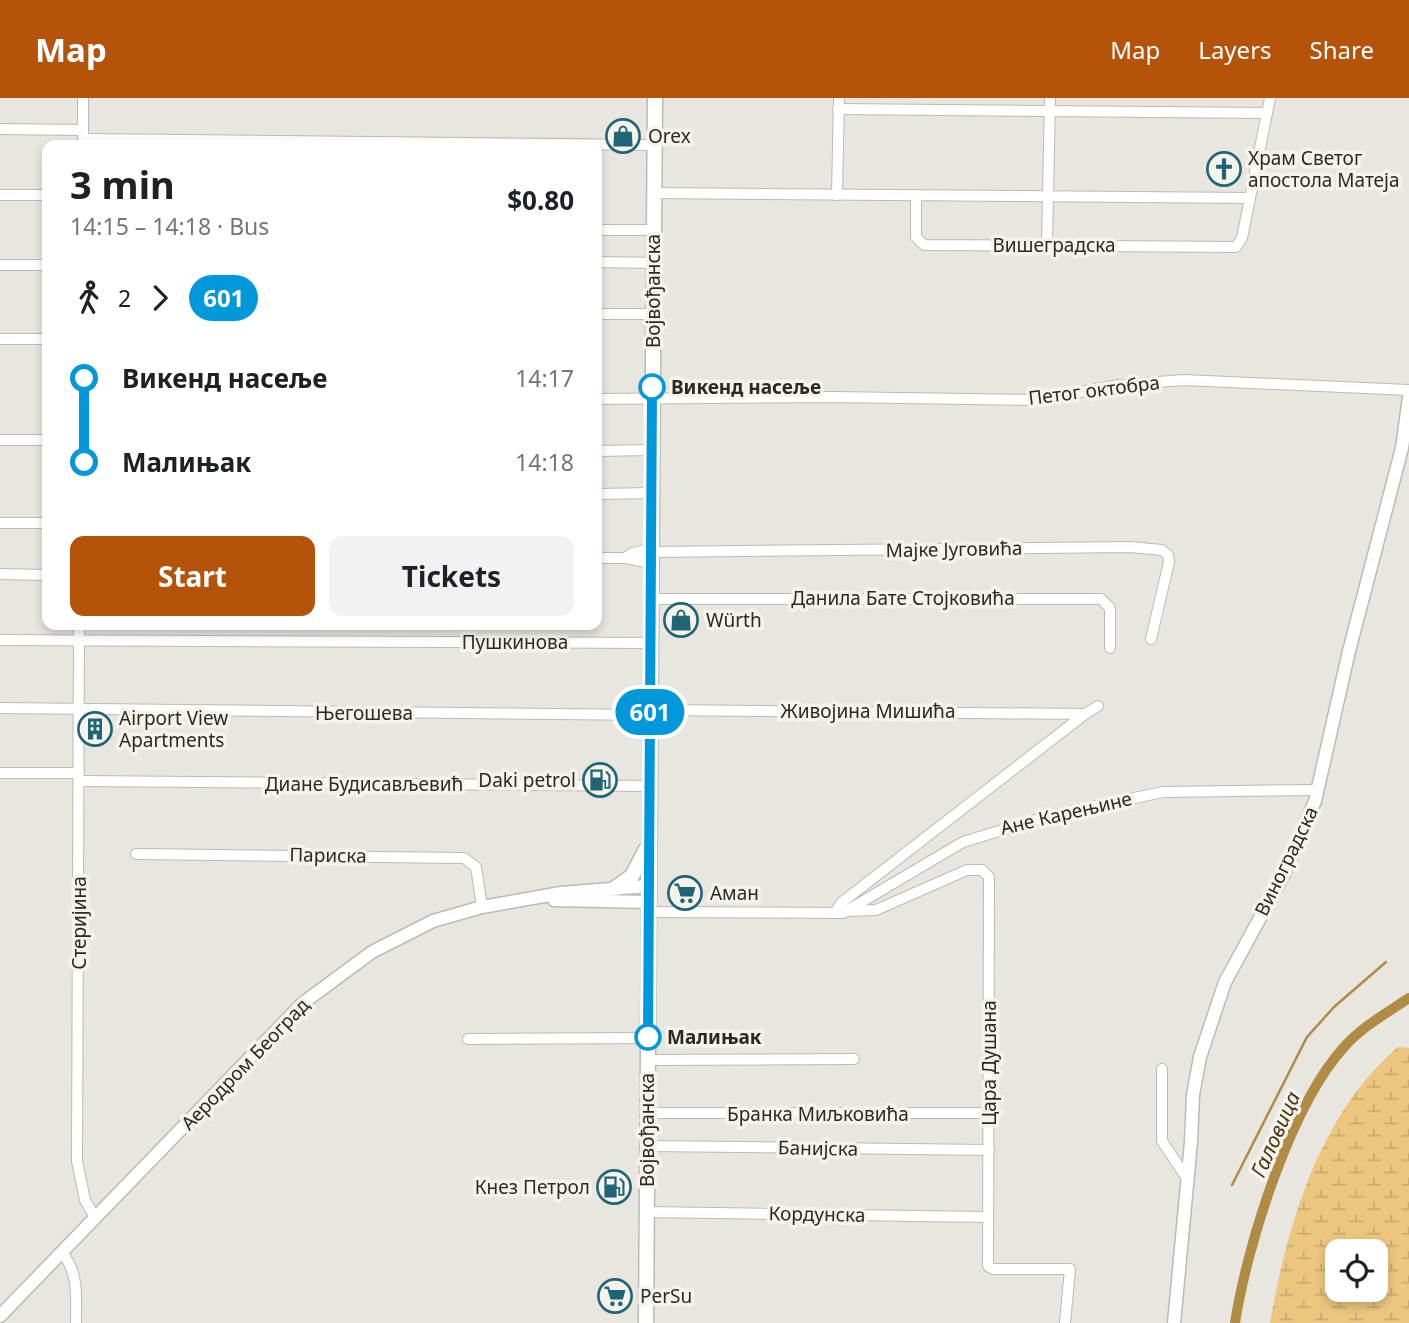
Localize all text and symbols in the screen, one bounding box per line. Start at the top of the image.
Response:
text: Map [35,27,107,72]
text: Map [1110,33,1160,66]
text: Layers [1198,33,1272,66]
text: Share [1310,33,1374,66]
shop icon: Orex [604,117,642,155]
place label: Orex [648,123,691,149]
place label: Храм Светог апостола Матеја [1248,145,1400,193]
church icon: Храм Светог апостола Матеја [1205,150,1243,188]
text: 3 min [70,158,175,210]
text: $0.80 [507,182,574,218]
text: 14:15 – 14:18 · Bus [70,210,269,242]
street label: Вишеградска [992,232,1116,258]
street label: Војвођанска [640,234,666,348]
icon: walk [70,279,108,317]
icon: forward [141,279,179,317]
text: 601 [203,281,244,314]
text: 2 [118,282,131,314]
text: Викенд насеље [122,360,327,396]
text: 14:17 [515,362,574,394]
street label: Петог октобра [1027,369,1161,411]
marker: Викенд насеље [639,374,665,400]
place label: Викенд насеље [671,374,821,400]
text: Малињак [122,444,251,480]
text: 14:18 [515,446,574,478]
street label: Мајке Југовића [885,535,1023,563]
button: Start [70,536,315,616]
button: Tickets [329,536,574,616]
street label: Данила Бате Стојковића [791,585,1015,611]
shop icon: Würth [662,601,700,639]
place label: Würth [706,607,762,633]
street label: Пушкинова [462,629,568,655]
line badge: 601 [610,689,690,735]
text: 601 [629,695,671,728]
street label: Живојина Мишића [781,698,955,724]
street label: Његошева [315,700,413,726]
place label: Airport View Apartments [119,705,228,753]
building icon: Airport View Apartments [76,710,114,748]
fuel station icon: Daki petrol [581,761,619,799]
place label: Daki petrol [478,767,576,793]
street label: Диане Будисављевић [265,771,463,797]
street label: Ане Карењине [998,785,1134,841]
street label: Виноградска [1248,802,1324,920]
street label: Париска [289,841,367,869]
supermarket icon: Аман [666,874,704,912]
street label: Стеријина [66,876,92,970]
place label: Аман [710,880,759,906]
street label: Аеродром Београд [175,992,315,1136]
street label: Цара Душана [976,1000,1002,1126]
marker: Малињак [635,1024,661,1050]
place label: Малињак [667,1024,762,1050]
street label: Војвођанска [634,1073,660,1187]
water label: Галовица [1244,1087,1306,1181]
street label: Бранка Миљковића [727,1101,909,1127]
street label: Банијска [778,1134,858,1162]
fuel station icon: Кнез Петрол [595,1168,633,1206]
place label: Кнез Петрол [475,1174,590,1200]
street label: Кордунска [768,1200,866,1228]
map controls [1325,1239,1388,1302]
button: locate [1325,1239,1388,1302]
supermarket icon: PerSu [596,1277,634,1315]
place label: PerSu [640,1283,692,1309]

